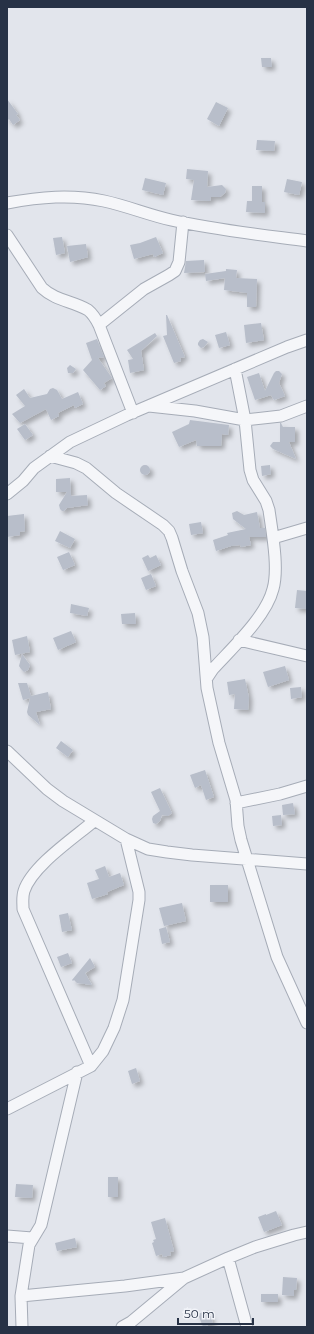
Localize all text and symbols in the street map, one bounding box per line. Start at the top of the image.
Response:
scale bar [178,1300,253,1326]
text: 50 m [184,1306,215,1321]

